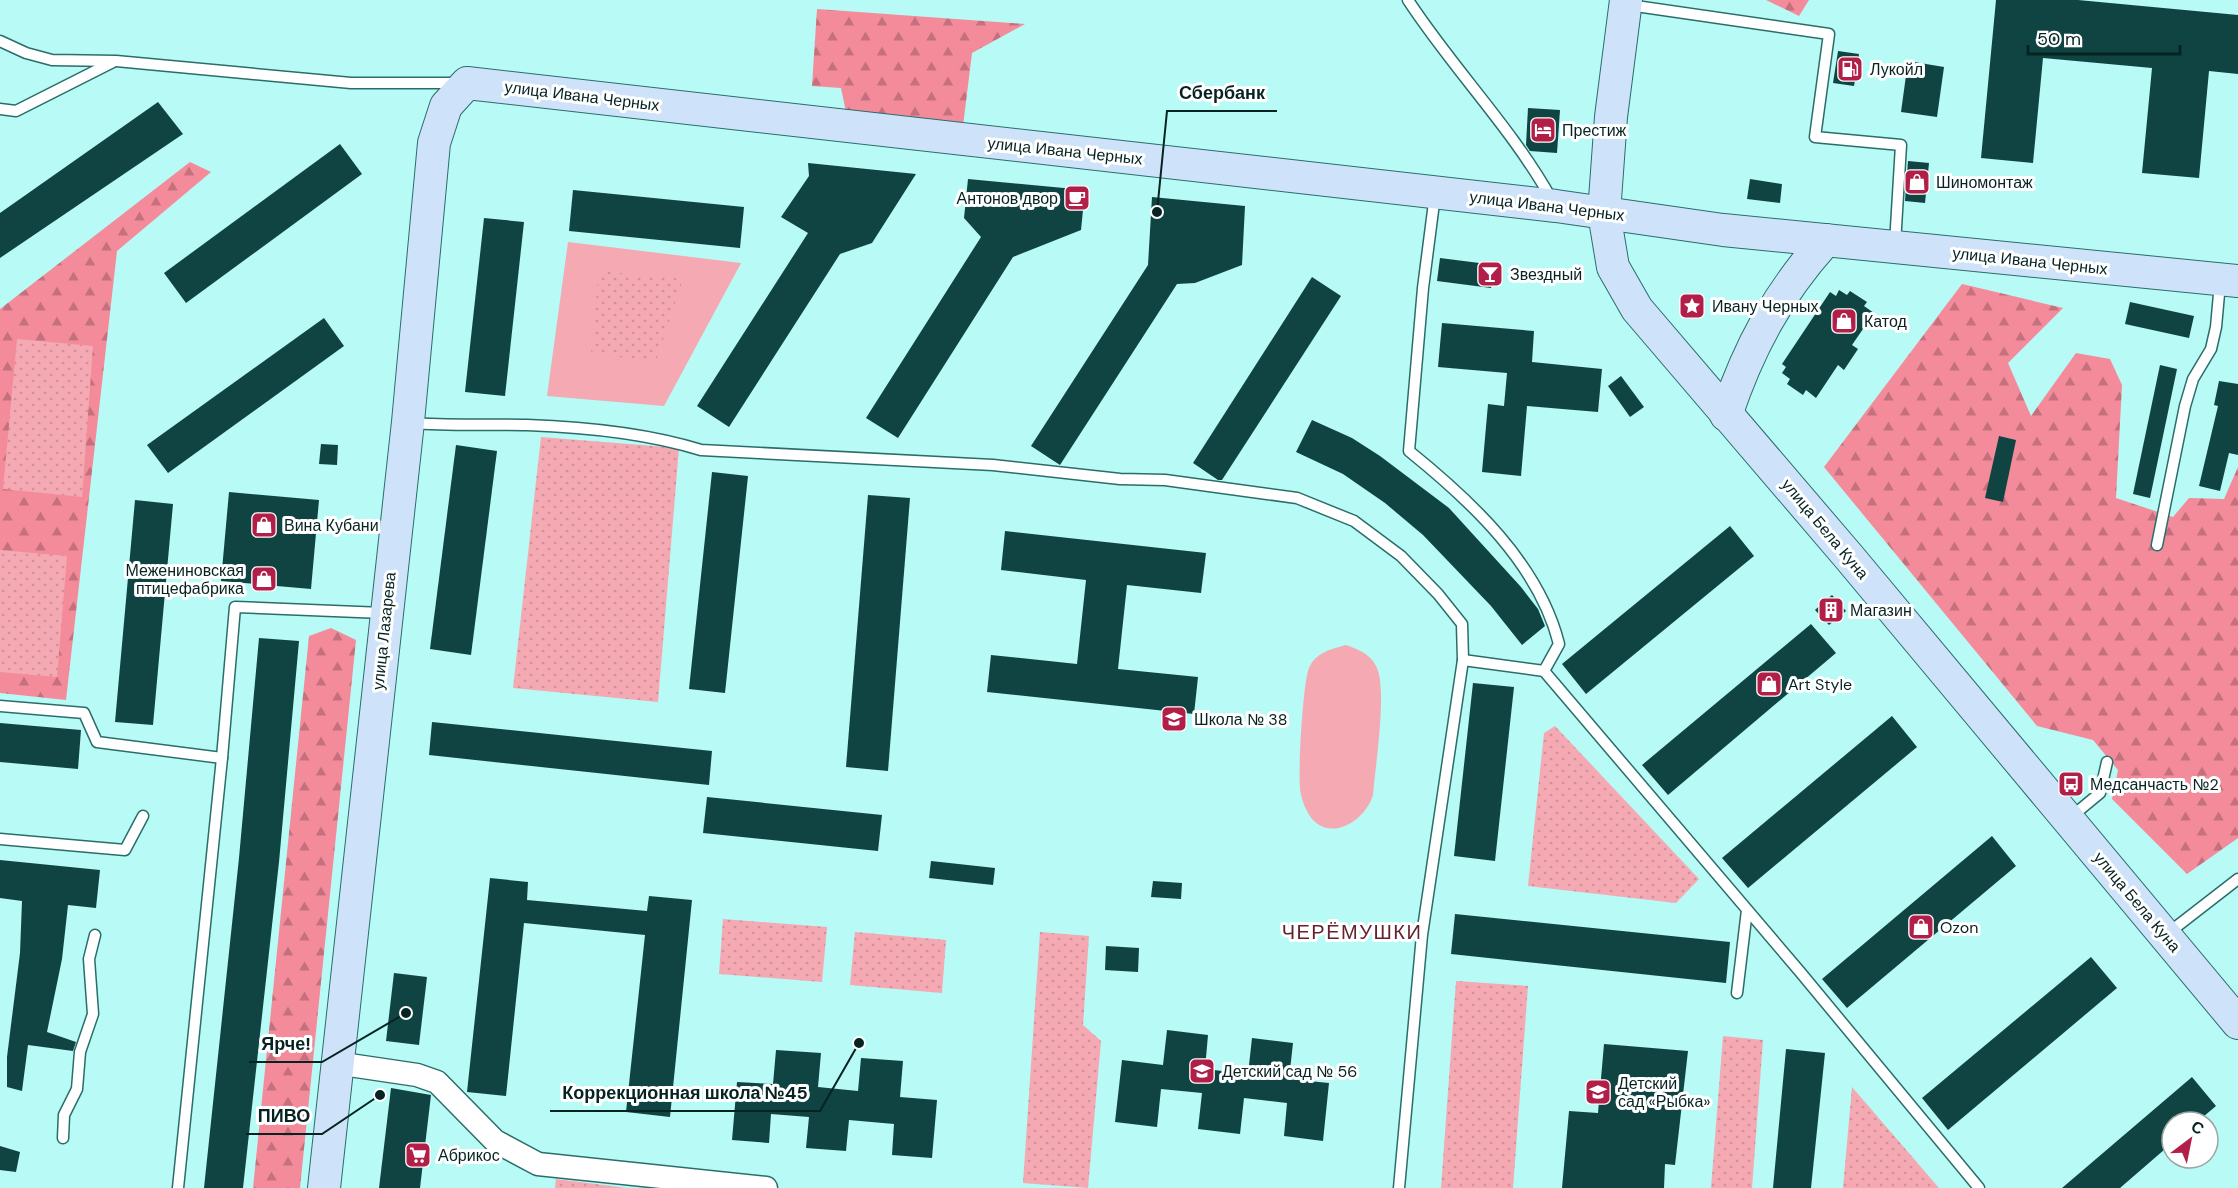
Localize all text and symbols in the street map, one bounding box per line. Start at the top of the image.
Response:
scale bar [2028,18,2180,56]
text: 50 m [2037,27,2081,51]
fuel station icon: Лукойл [1835,54,1865,84]
place label: Лукойл [1870,59,1923,80]
callout: Сбербанк [1167,75,1277,111]
street label: улица Ивана Черных [503,76,661,116]
text: Сбербанк [1179,81,1266,105]
hotel icon: Престиж [1528,115,1558,145]
place label: Престиж [1562,120,1627,141]
street label: улица Ивана Черных [986,132,1144,170]
shop icon: Шиномонтаж [1902,167,1932,197]
place label: Шиномонтаж [1936,172,2033,193]
cafe icon: Антонов двор [1062,183,1092,213]
street label: улица Ивана Черных [1468,186,1626,226]
place label: Антонов двор [957,188,1058,209]
street label: улица Ивана Черных [1951,242,2109,280]
bar icon: Звездный [1475,259,1505,289]
place label: Звездный [1510,264,1582,285]
place icon: Ивану Черных [1677,291,1707,321]
place label: Ивану Черных [1712,296,1819,317]
shop icon: Катод [1829,306,1859,336]
place label: Катод [1864,311,1908,332]
street label: улица Бела Куна [1777,475,1873,584]
shop icon: Вина Кубани [249,510,279,540]
place label: Вина Кубани [284,515,379,536]
place label: Межениновская птицефабрика [125,560,244,599]
shop icon: Межениновская птицефабрика [249,564,279,594]
street label: улица Лазарева [367,571,401,691]
building icon: Магазин [1816,595,1846,625]
place label: Магазин [1850,600,1912,621]
shop icon: Art Style [1754,669,1784,699]
place label: Art Style [1788,674,1852,695]
school or university icon: Школа № 38 [1159,704,1189,734]
place label: Школа № 38 [1194,709,1288,730]
bus stop icon: Медсанчасть №2 [2056,769,2086,799]
place label: Медсанчасть №2 [2090,774,2219,795]
street label: улица Бела Куна [2089,848,2185,957]
shop icon: Ozon [1906,912,1936,942]
place label: Ozon [1940,917,1978,938]
district label: ЧЕРЁМУШКИ [1282,919,1422,945]
callout: Ярче! [249,1026,322,1062]
text: Ярче! [261,1032,311,1056]
school or university icon: Детский сад № 56 [1187,1056,1217,1086]
place label: Детский сад № 56 [1222,1061,1357,1082]
place label: Детский сад «Рыбка» [1618,1073,1711,1112]
callout: Коррекционная школа №45 [550,1075,820,1111]
school or university icon: Детский сад «Рыбка» [1583,1077,1613,1107]
text: Коррекционная школа №45 [562,1081,808,1105]
callout: ПИВО [246,1098,322,1134]
text: ПИВО [258,1104,310,1128]
north arrow [2160,1110,2220,1170]
text: С [2187,1116,2209,1140]
supermarket icon: Абрикос [403,1140,433,1170]
place label: Абрикос [438,1145,500,1166]

